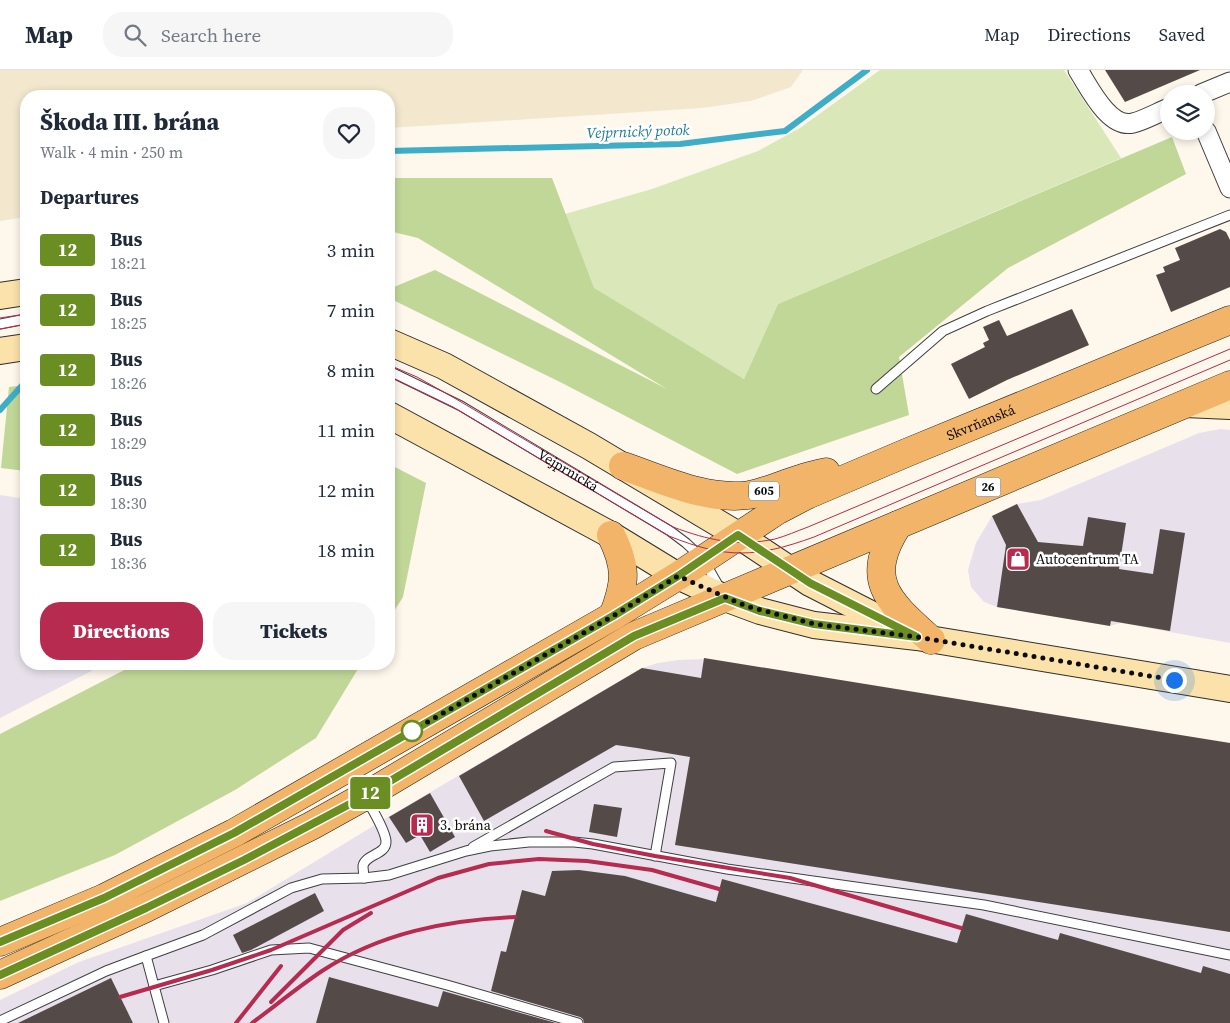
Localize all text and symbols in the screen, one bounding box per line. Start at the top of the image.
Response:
search box [103,12,453,57]
text: Map [25,18,73,51]
icon: search [121,21,149,49]
text: Search here [161,22,261,48]
text: Map [984,22,1020,47]
text: Directions [1048,22,1131,47]
text: Saved [1159,22,1205,47]
map controls [1160,85,1215,140]
button: layers [1160,85,1215,140]
text: Škoda III. brána [40,105,219,138]
button: heart [323,107,375,159]
water label: Vejprnický potok [586,119,691,143]
text: Walk · 4 min · 250 m [40,141,183,163]
text: Departures [40,184,139,210]
text: Bus [110,226,142,252]
text: 12 [58,237,77,262]
text: 3 min [327,237,375,263]
text: 18:21 [110,252,147,274]
text: Bus [110,286,142,312]
text: 12 [58,297,77,322]
text: 7 min [327,297,375,323]
text: 18:25 [110,312,147,334]
text: Bus [110,346,142,372]
text: 12 [58,357,77,382]
text: 8 min [327,357,375,383]
text: 18:26 [110,372,147,394]
street label: Skvrňanská [943,399,1019,445]
text: Bus [110,406,142,432]
text: 12 [58,417,77,442]
text: 11 min [317,417,375,443]
text: 18:29 [110,432,147,454]
street label: Vejprnická [534,444,603,497]
text: Bus [110,466,142,492]
text: 12 [58,477,77,502]
text: 12 min [317,477,375,503]
road number: 26 [976,478,1000,497]
road number: 605 [749,482,779,501]
text: 18:30 [110,492,147,514]
text: Bus [110,526,142,552]
text: 12 [58,537,77,562]
text: 18 min [317,537,375,563]
shop icon: Autocentrum TA [1005,546,1031,572]
place label: Autocentrum TA [1036,549,1139,569]
text: 18:36 [110,552,147,574]
button: Directions [40,602,203,660]
button: Tickets [213,602,375,660]
your location [1162,668,1187,693]
unlabelled marker [401,720,423,742]
line badge: 12 [348,777,392,809]
text: 12 [360,780,380,805]
building icon: 3. brána [409,812,435,838]
place label: 3. brána [440,815,492,835]

